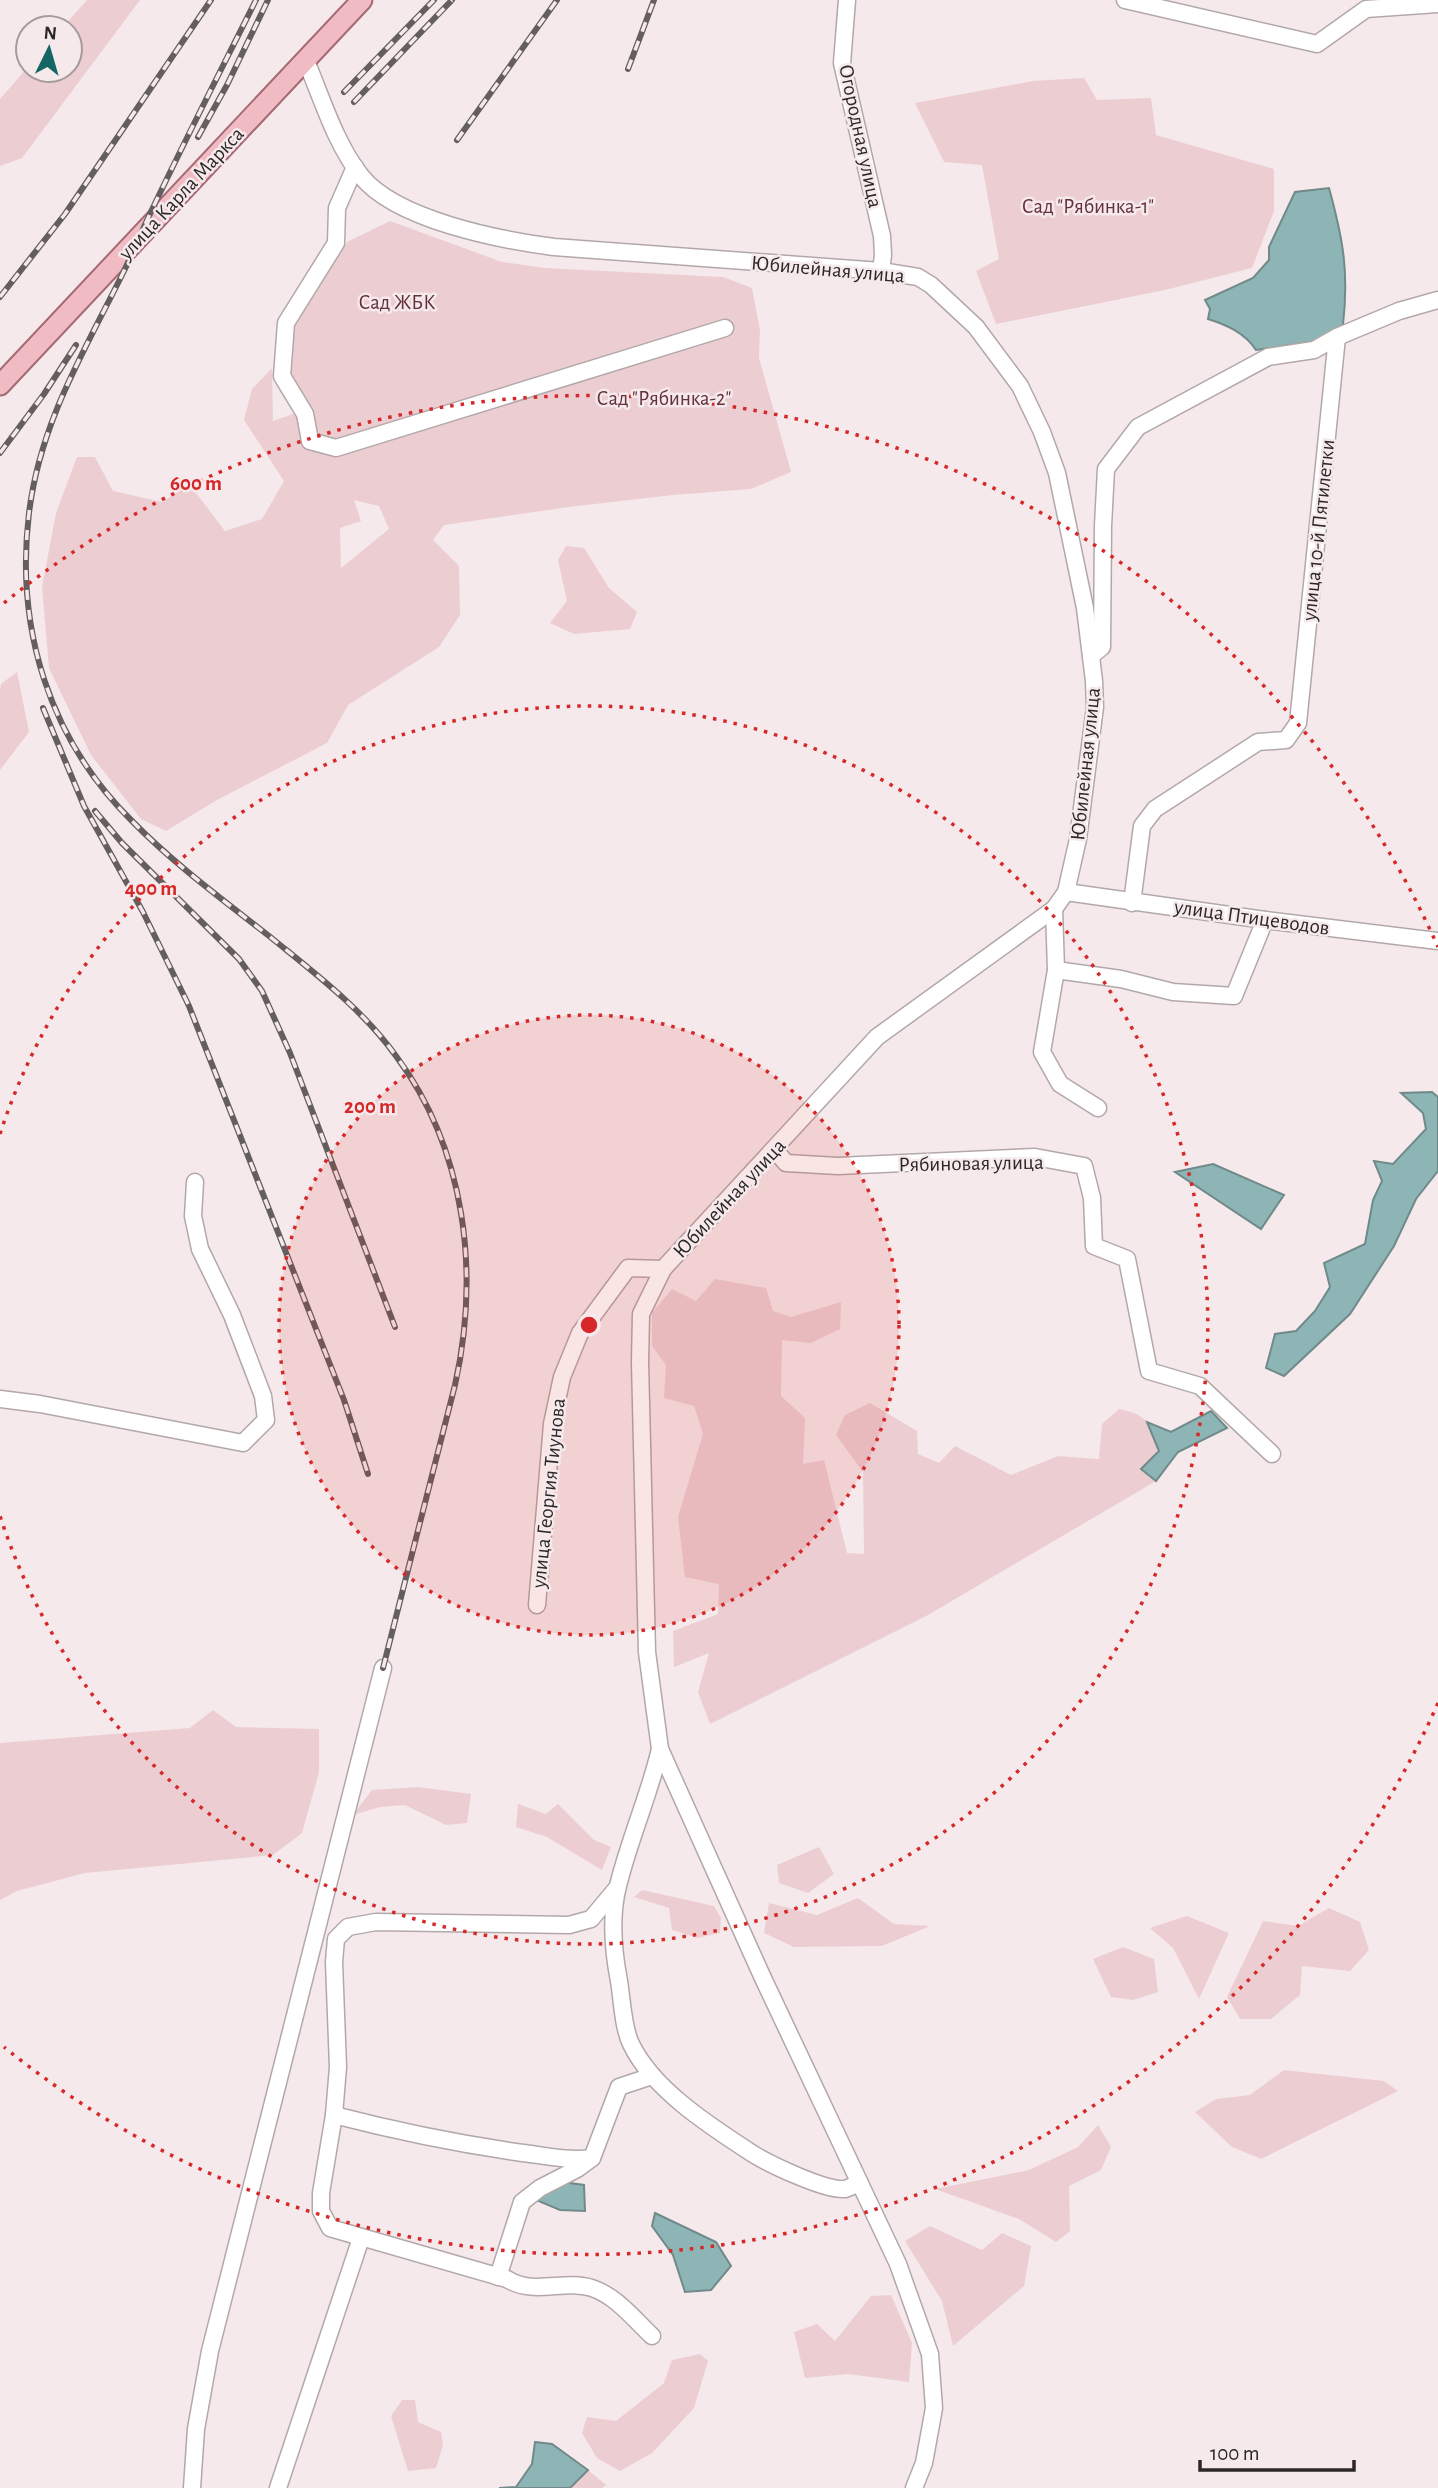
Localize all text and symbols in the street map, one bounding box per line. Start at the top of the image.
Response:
north arrow [14,14,84,84]
text: N [43,24,58,44]
street label: Огородная улица [835,62,886,210]
street label: улица Карла Маркса [114,123,248,264]
park label: Сад "Рябинка-1" [1022,196,1154,217]
street label: Юбилейная улица [750,252,906,287]
park label: Сад ЖБК [358,292,436,313]
park label: Сад "Рябинка-2" [597,388,731,409]
street label: улица 10-й Пятилетки [1298,438,1338,623]
text: 600 m [170,473,222,494]
street label: Юбилейная улица [1067,686,1104,842]
text: 400 m [125,878,177,899]
street label: улица Птицеводов [1172,896,1331,939]
text: 200 m [344,1096,396,1117]
street label: Юбилейная улица [669,1135,790,1262]
street label: Рябиновая улица [898,1152,1044,1175]
centre of rings [577,1313,601,1337]
street label: улица Георгия Тиунова [528,1397,569,1590]
scale bar [1200,2428,1354,2472]
text: 100 m [1210,2443,1260,2464]

